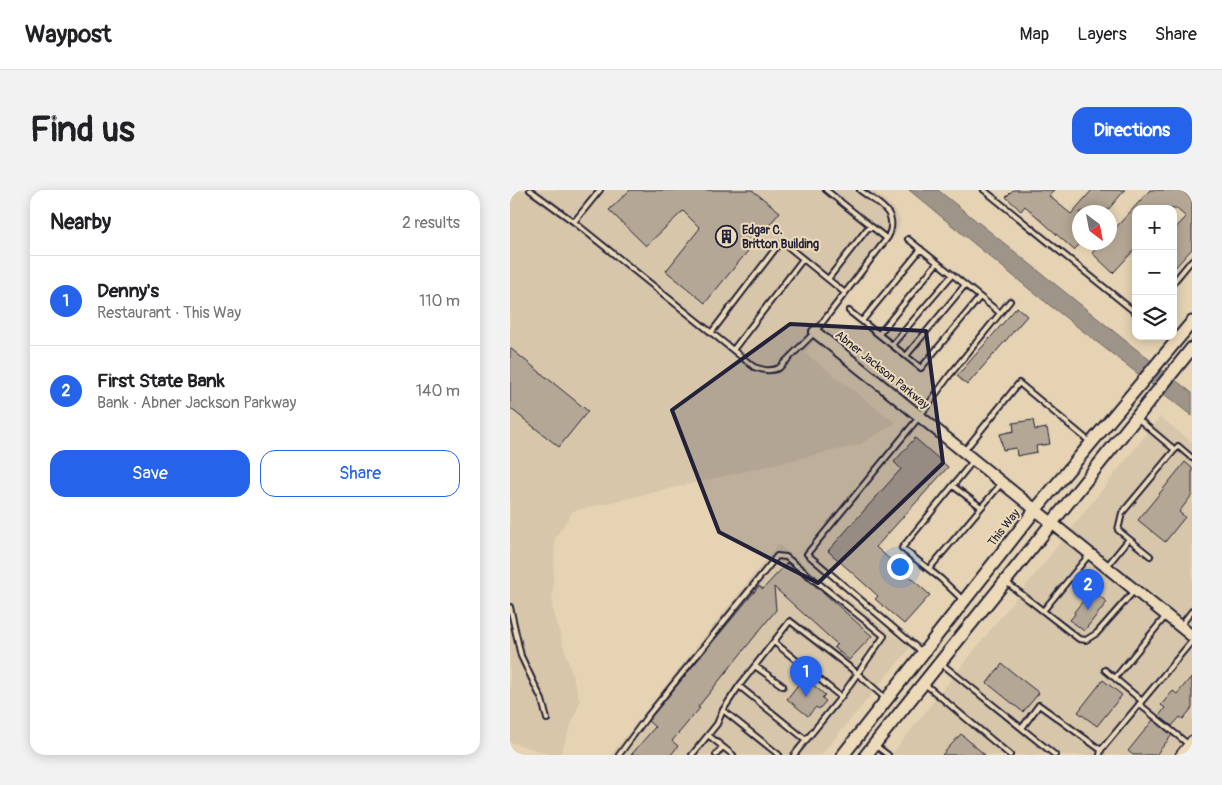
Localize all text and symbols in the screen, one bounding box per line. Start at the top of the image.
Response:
text: Waypost [25,20,112,49]
text: Map [1020,23,1049,46]
text: Layers [1077,23,1127,46]
text: Share [1155,23,1197,46]
button: Directions [1072,107,1192,154]
text: Find us [30,108,135,152]
north arrow [1072,205,1117,250]
map controls [1132,205,1177,340]
button: + [1132,205,1177,250]
text: Nearby [50,209,111,236]
text: 2 results [402,213,460,233]
place label: Edgar C. Britton Building [742,223,819,252]
building icon: Edgar C. Britton Building [714,225,738,249]
button: − [1132,250,1177,295]
text: Denny's [97,279,159,303]
text: 1 [63,291,69,311]
text: 110 m [419,291,460,311]
button: layers [1132,295,1177,340]
text: Restaurant · This Way [97,303,241,323]
street label: Abner Jackson Parkway [832,327,932,413]
text: First State Bank [97,369,225,393]
text: 2 [62,381,70,401]
text: 140 m [416,381,460,401]
text: Bank · Abner Jackson Parkway [97,393,296,413]
button: Save [50,450,250,497]
button: Share [260,450,460,497]
street label: This Way [985,506,1023,550]
your location [887,554,913,580]
pin: 2 [1072,569,1104,610]
pin: 1 [790,656,822,697]

